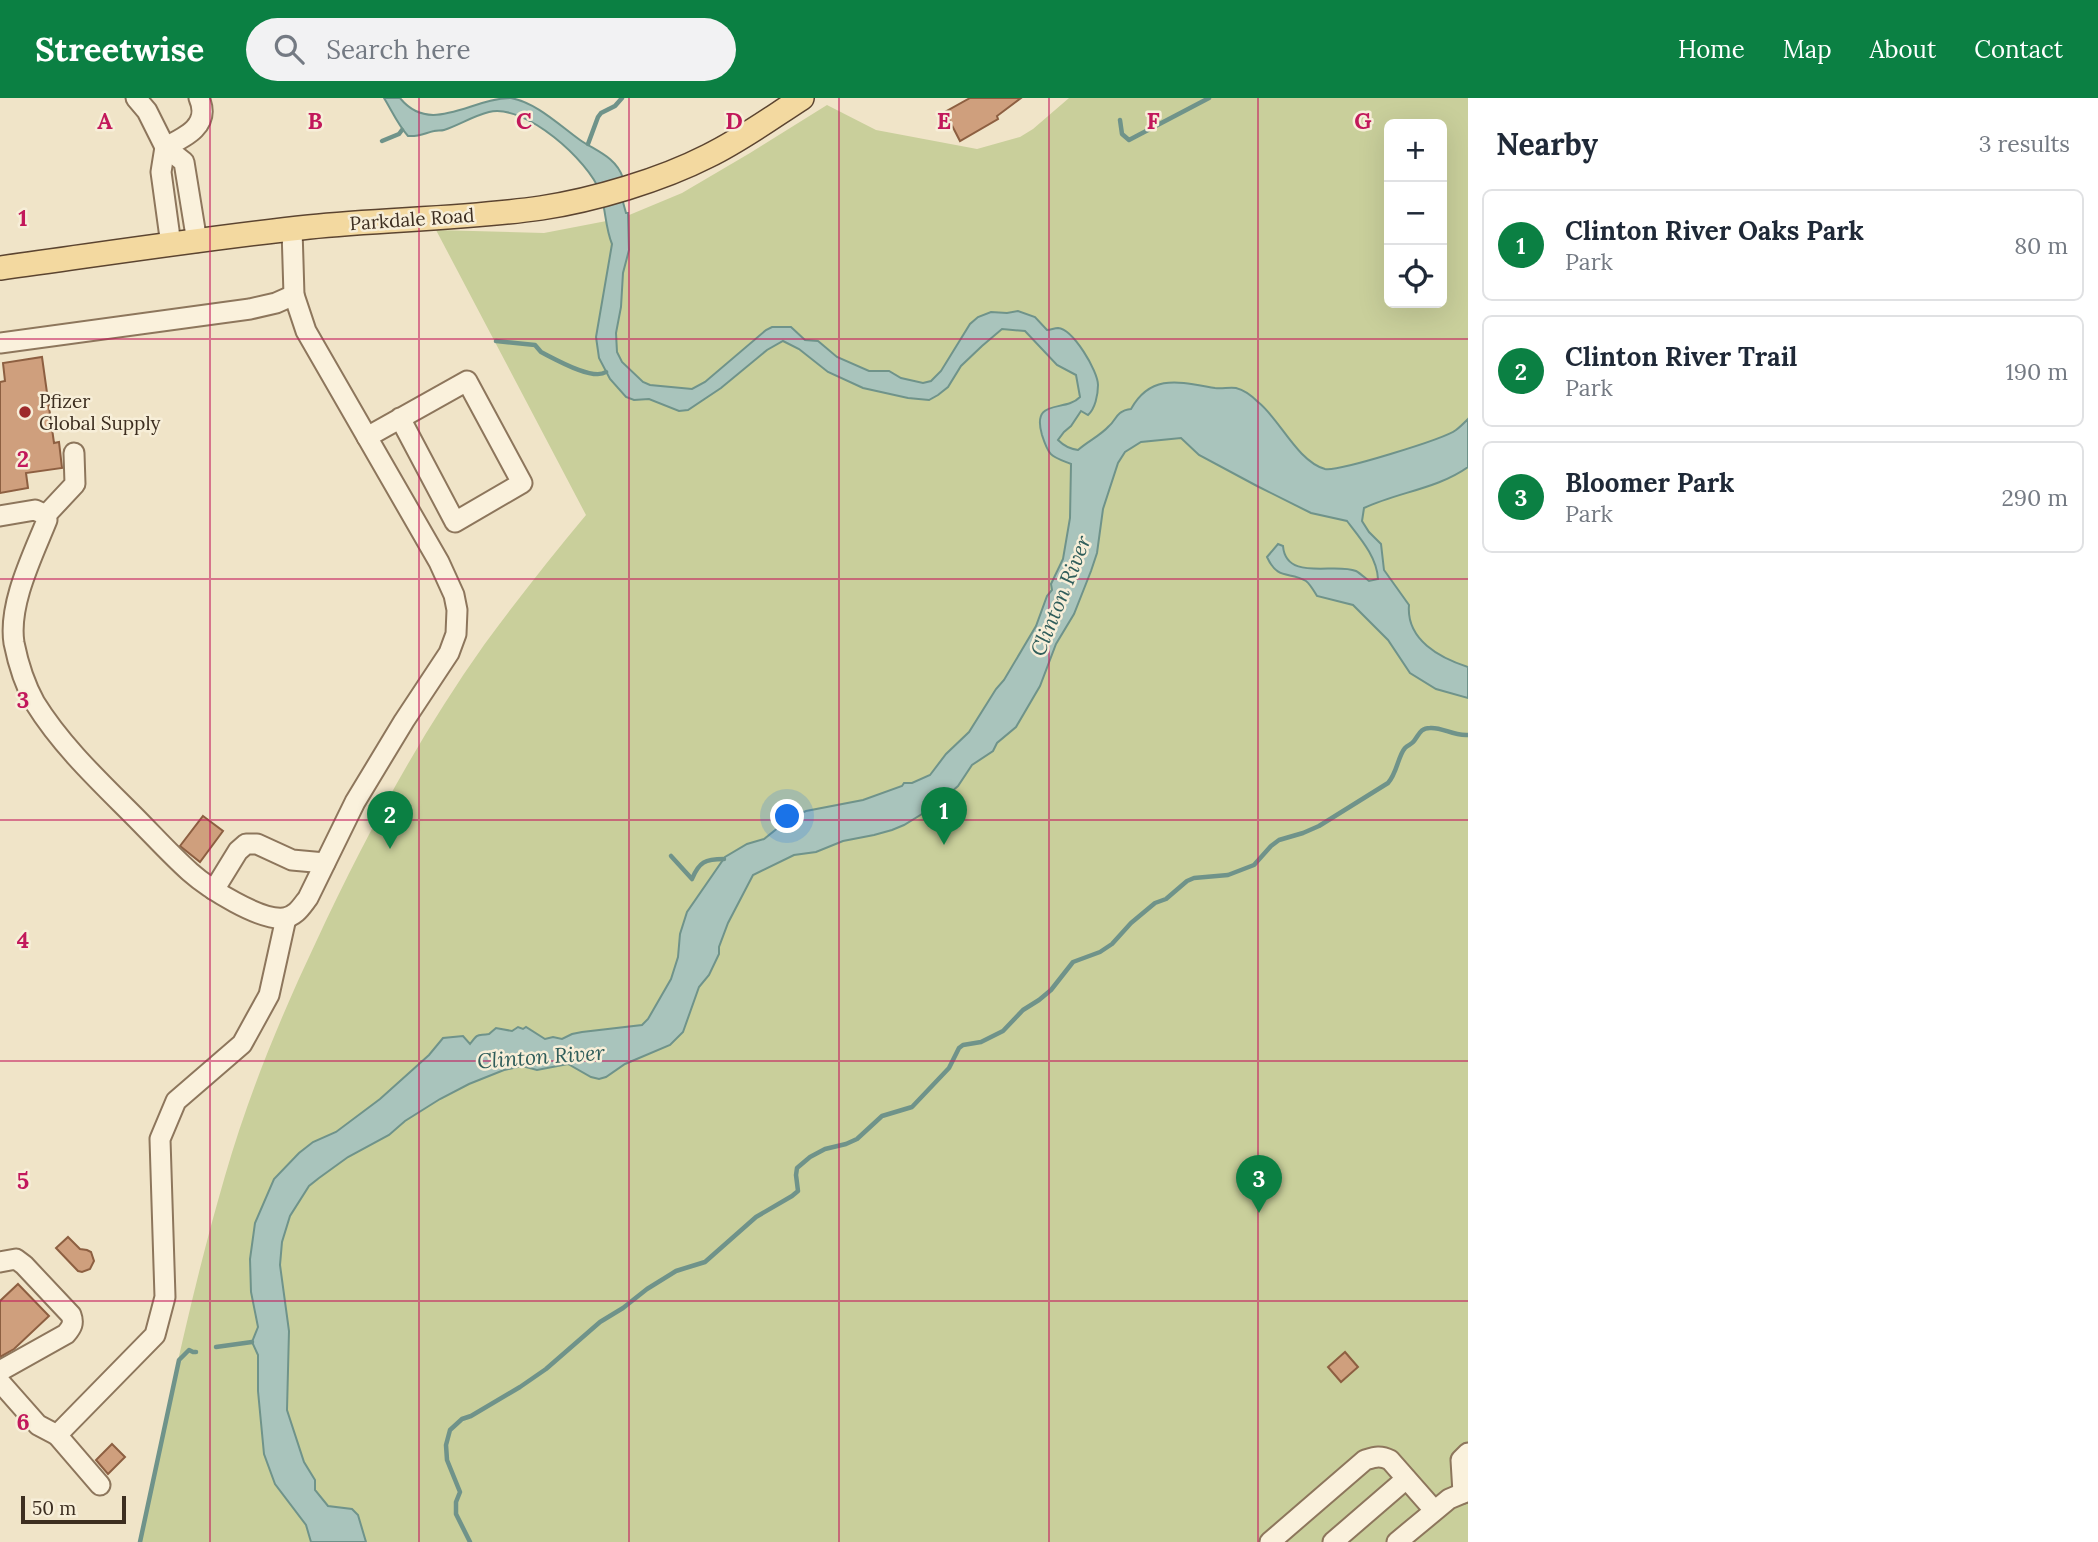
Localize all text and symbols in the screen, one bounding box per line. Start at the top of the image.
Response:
search box [246,18,736,81]
text: Streetwise [35,28,204,70]
icon: search [270,30,308,68]
text: Search here [326,33,471,66]
text: Home [1678,34,1745,65]
text: Map [1783,34,1832,65]
text: About [1870,34,1936,65]
text: Contact [1974,34,2063,65]
text: A [97,106,113,135]
text: B [307,106,323,135]
text: C [516,106,532,135]
text: D [725,106,743,135]
text: E [937,106,951,135]
text: F [1146,106,1160,135]
text: G [1354,106,1372,135]
map controls [1384,119,1447,308]
button: + [1384,119,1447,182]
text: Nearby [1496,125,1598,163]
text: 3 results [1979,129,2070,158]
button: − [1384,182,1447,245]
text: 1 [18,203,28,232]
street label: Parkdale Road [349,203,475,235]
text: Clinton River Oaks Park [1565,214,1864,247]
text: 1 [1516,231,1526,260]
text: 80 m [2014,231,2068,260]
button: locate [1384,245,1447,308]
text: Park [1565,247,1613,276]
text: Clinton River Trail [1565,340,1797,373]
text: 2 [1515,357,1527,386]
text: 190 m [2005,357,2068,386]
text: Park [1565,373,1613,402]
place label: Pfizer Global Supply [39,389,161,435]
marker: Pfizer Global Supply [17,404,33,420]
text: 2 [17,444,29,473]
text: Bloomer Park [1565,466,1734,499]
text: 3 [1515,483,1527,512]
text: 290 m [2001,483,2068,512]
text: Park [1565,499,1613,528]
water label: Clinton River [1024,531,1097,660]
text: 3 [17,685,29,714]
pin: 1 [921,787,967,845]
pin: 2 [367,791,413,849]
your location [770,799,804,833]
text: 4 [17,925,29,954]
water label: Clinton River [476,1039,606,1074]
pin: 3 [1236,1155,1282,1213]
text: 5 [17,1166,29,1195]
text: 6 [16,1407,30,1436]
scale bar [21,1493,126,1525]
text: 50 m [32,1496,76,1520]

